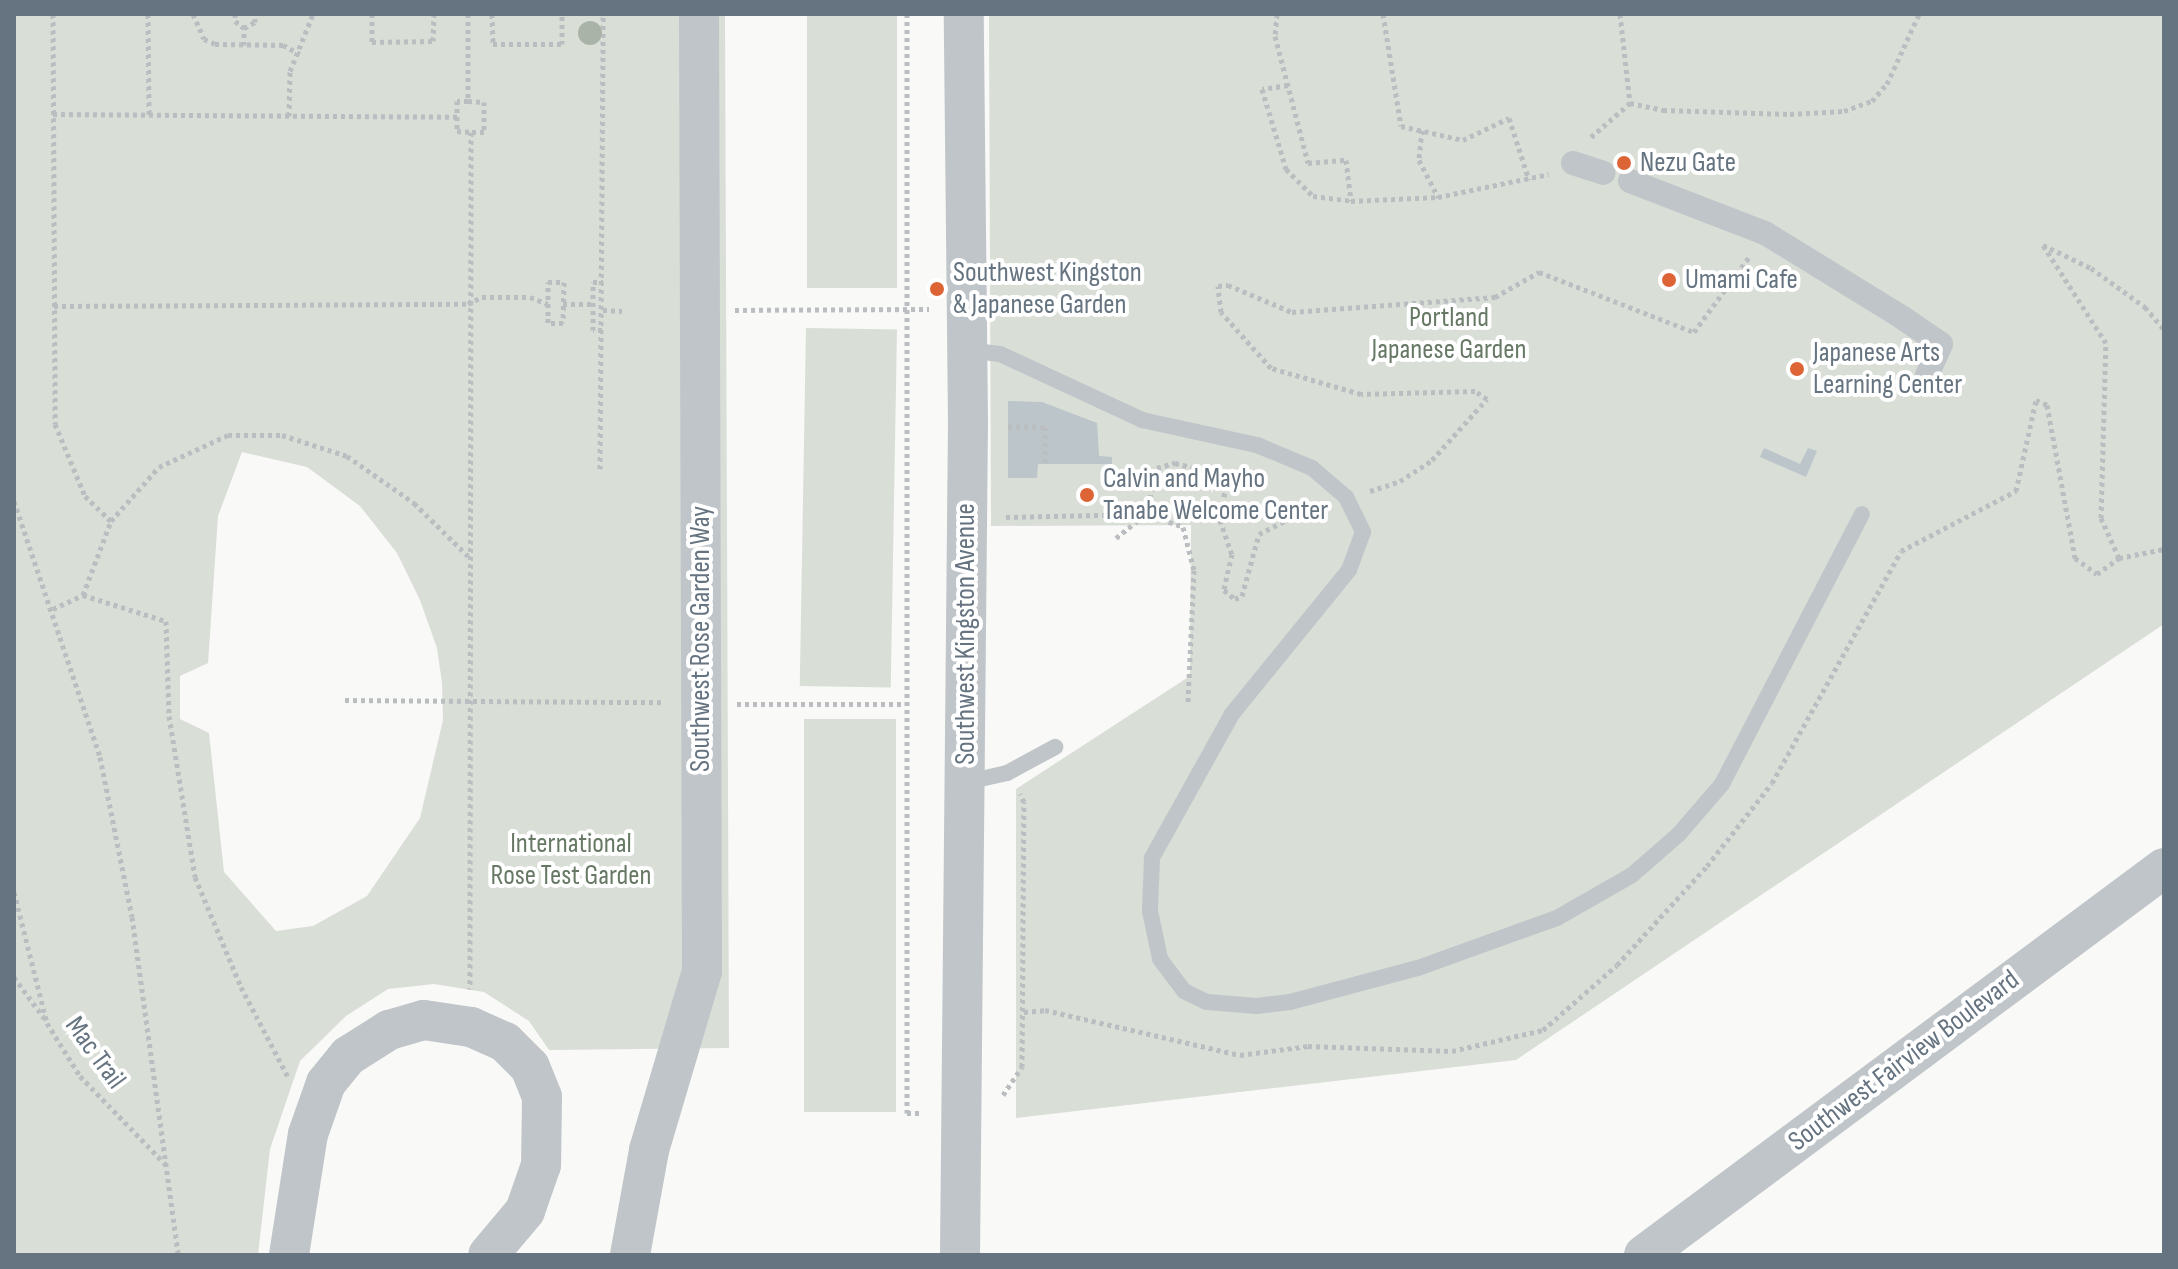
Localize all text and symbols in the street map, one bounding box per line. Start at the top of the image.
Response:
place label: Nezu Gate [1640,146,1736,180]
marker: Nezu Gate [1615,154,1633,172]
place label: Southwest Kingston & Japanese Garden [953,256,1142,322]
place label: Umami Cafe [1685,263,1798,297]
marker: Umami Cafe [1660,271,1678,289]
marker: Southwest Kingston & Japanese Garden [928,280,946,298]
park label: Portland Japanese Garden [1372,301,1526,367]
place label: Japanese Arts Learning Center [1813,336,1962,402]
marker: Japanese Arts Learning Center [1788,360,1806,378]
place label: Calvin and Mayho Tanabe Welcome Center [1103,462,1328,528]
marker: Calvin and Mayho Tanabe Welcome Center [1078,486,1096,504]
street label: Southwest Kingston Avenue [949,503,983,765]
street label: Southwest Rose Garden Way [684,506,718,772]
park label: International Rose Test Garden [491,827,651,893]
street label: Southwest Fairview Boulevard [1782,963,2026,1159]
street label: Mac Trail [58,1010,132,1096]

